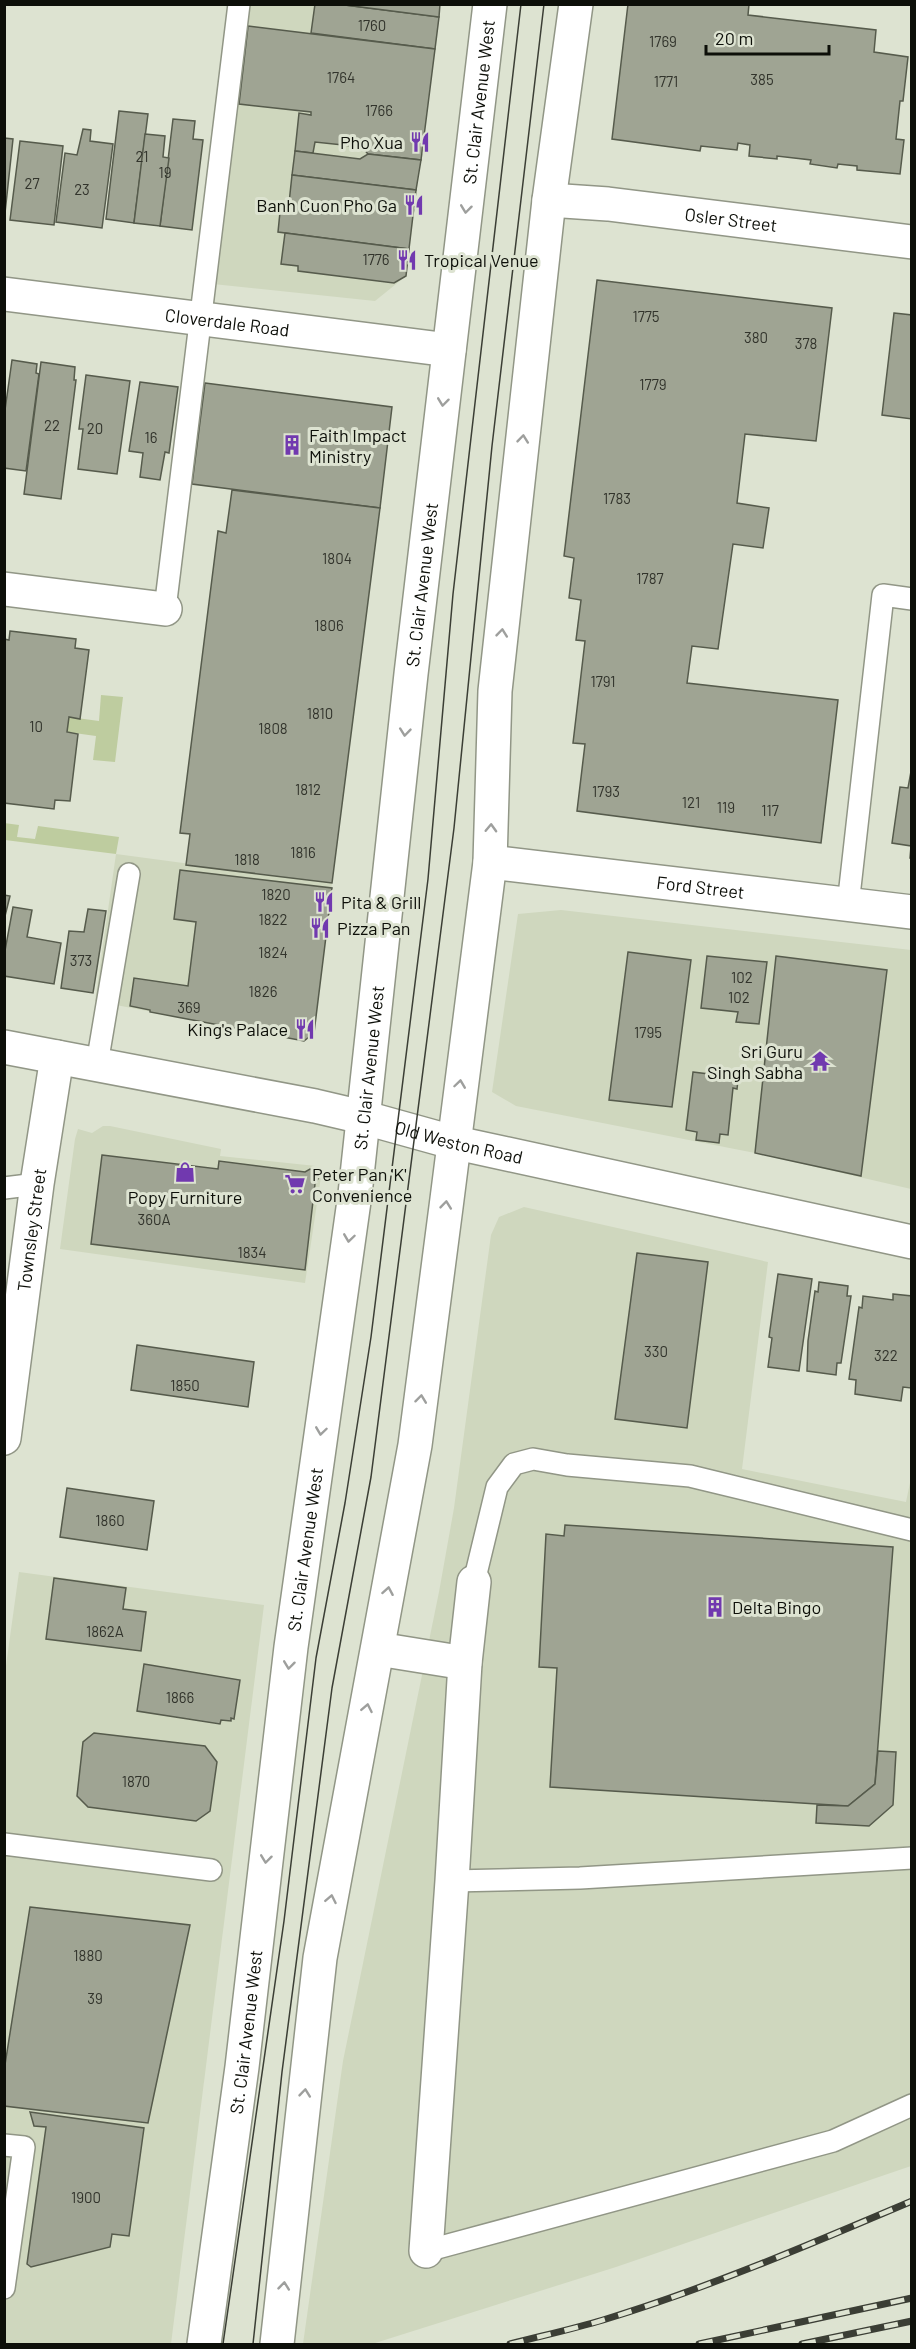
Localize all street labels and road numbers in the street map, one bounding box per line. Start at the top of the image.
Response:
street label: St. Clair Avenue West [458,19,499,185]
street label: Osler Street [683,203,778,236]
street label: Cloverdale Road [164,303,291,341]
street label: St. Clair Avenue West [401,501,442,668]
street label: Ford Street [655,871,746,903]
street label: St. Clair Avenue West [349,984,388,1151]
street label: Old Weston Road [392,1116,525,1168]
street label: Townsley Street [12,1166,50,1293]
street label: St. Clair Avenue West [282,1466,327,1633]
street label: St. Clair Avenue West [225,1949,267,2115]

